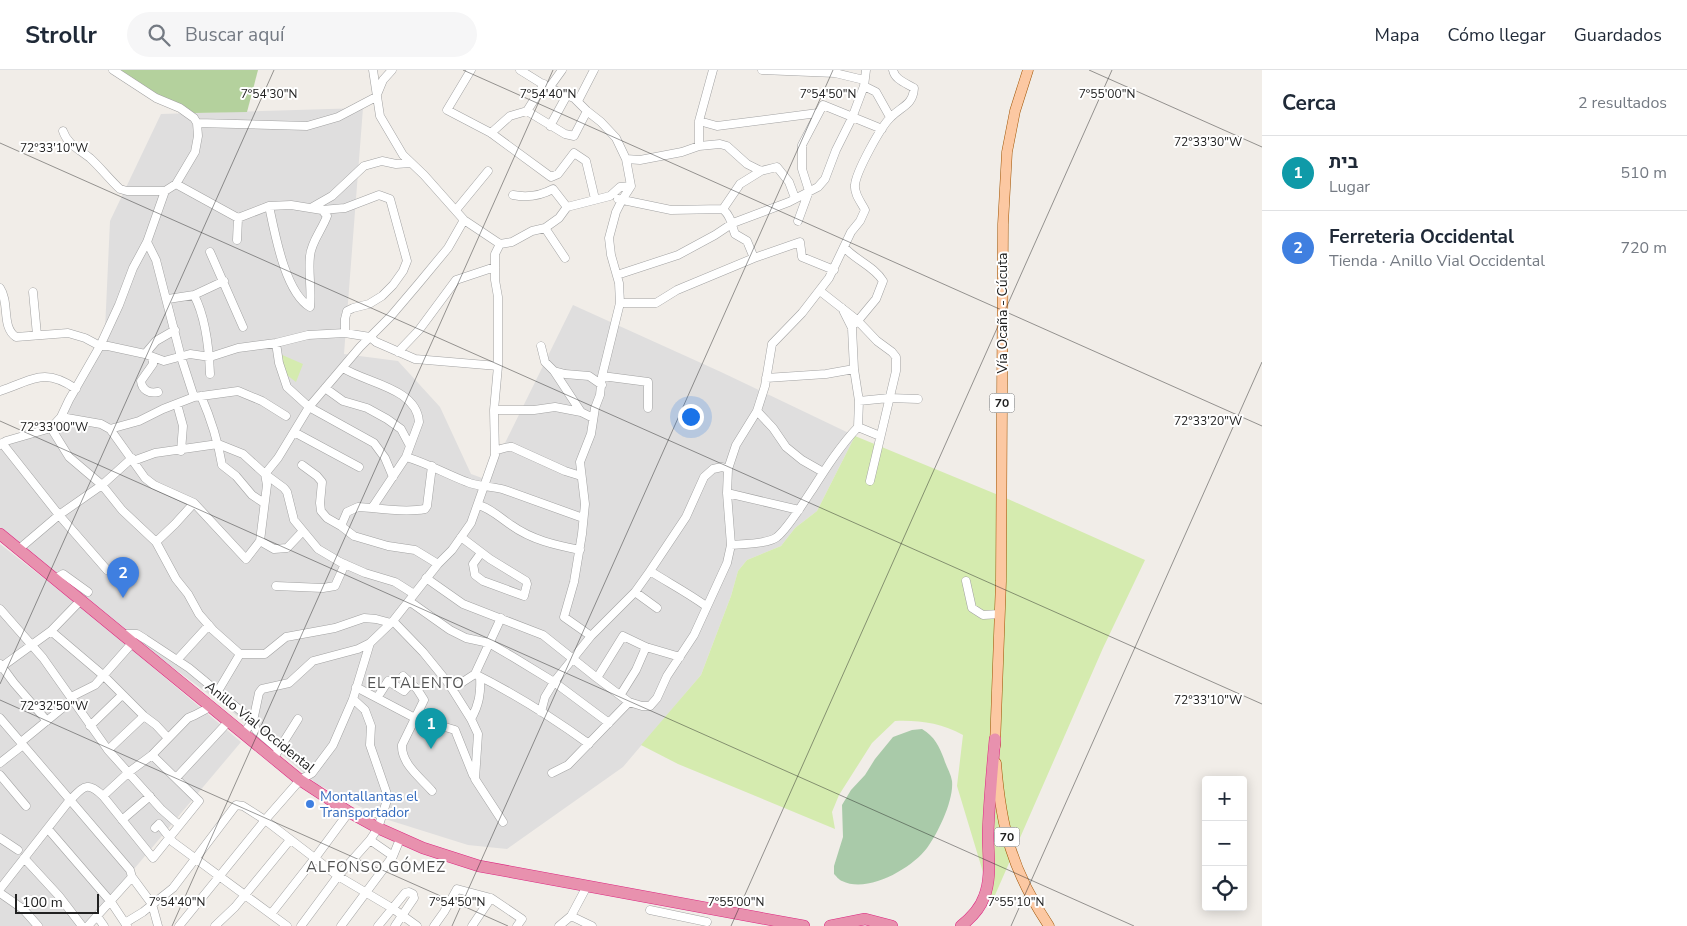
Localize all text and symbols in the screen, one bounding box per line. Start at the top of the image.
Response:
search box [127,12,477,57]
text: Strollr [25,19,97,51]
icon: search [145,21,173,49]
text: Buscar aquí [185,22,284,48]
text: Mapa [1375,23,1420,47]
text: Cómo llegar [1448,23,1546,47]
text: Guardados [1574,23,1662,47]
text: 7°54'30"N [241,86,297,102]
text: 7°54'40"N [520,86,576,102]
text: 7°54'50"N [800,86,856,102]
text: 7°55'00"N [1079,86,1135,102]
text: Cerca [1282,89,1336,117]
text: 2 resultados [1578,92,1667,114]
text: 72°33'30"W [1174,134,1242,150]
text: 72°33'10"W [20,140,88,156]
text: בית [1329,149,1358,175]
text: 1 [1293,162,1303,184]
text: 510 m [1620,162,1667,184]
text: Lugar [1329,176,1370,198]
text: Ferreteria Occidental [1329,224,1514,250]
text: 2 [1293,237,1303,259]
text: 720 m [1620,237,1667,259]
text: Tienda · Anillo Vial Occidental [1329,250,1545,272]
street label: Vía Ocaña - Cúcuta [993,253,1012,374]
road number: 70 [990,393,1014,412]
your location [678,404,704,430]
text: 72°33'20"W [1174,413,1242,429]
text: 72°33'00"W [20,419,88,435]
pin: 2 [107,557,139,598]
district label: EL TALENTO [367,673,465,693]
street label: Anillo Vial Occidental [201,677,319,778]
text: 72°33'10"W [1174,692,1242,708]
text: 72°32'50"W [20,698,88,714]
pin: 1 [415,708,447,749]
map controls [1202,776,1247,911]
button: + [1202,776,1247,821]
place label: Montallantas el Transportador [320,787,419,822]
marker: Montallantas el Transportador [304,798,316,810]
button: − [1202,821,1247,866]
road number: 70 [994,828,1020,846]
district label: ALFONSO GÓMEZ [306,856,446,877]
button: locate [1202,866,1247,911]
scale bar [15,891,99,914]
text: 100 m [22,893,63,912]
text: 7°54'40"N [149,894,205,910]
text: 7°54'50"N [429,894,485,910]
text: 7°55'00"N [708,894,764,910]
text: 7°55'10"N [988,894,1044,910]

